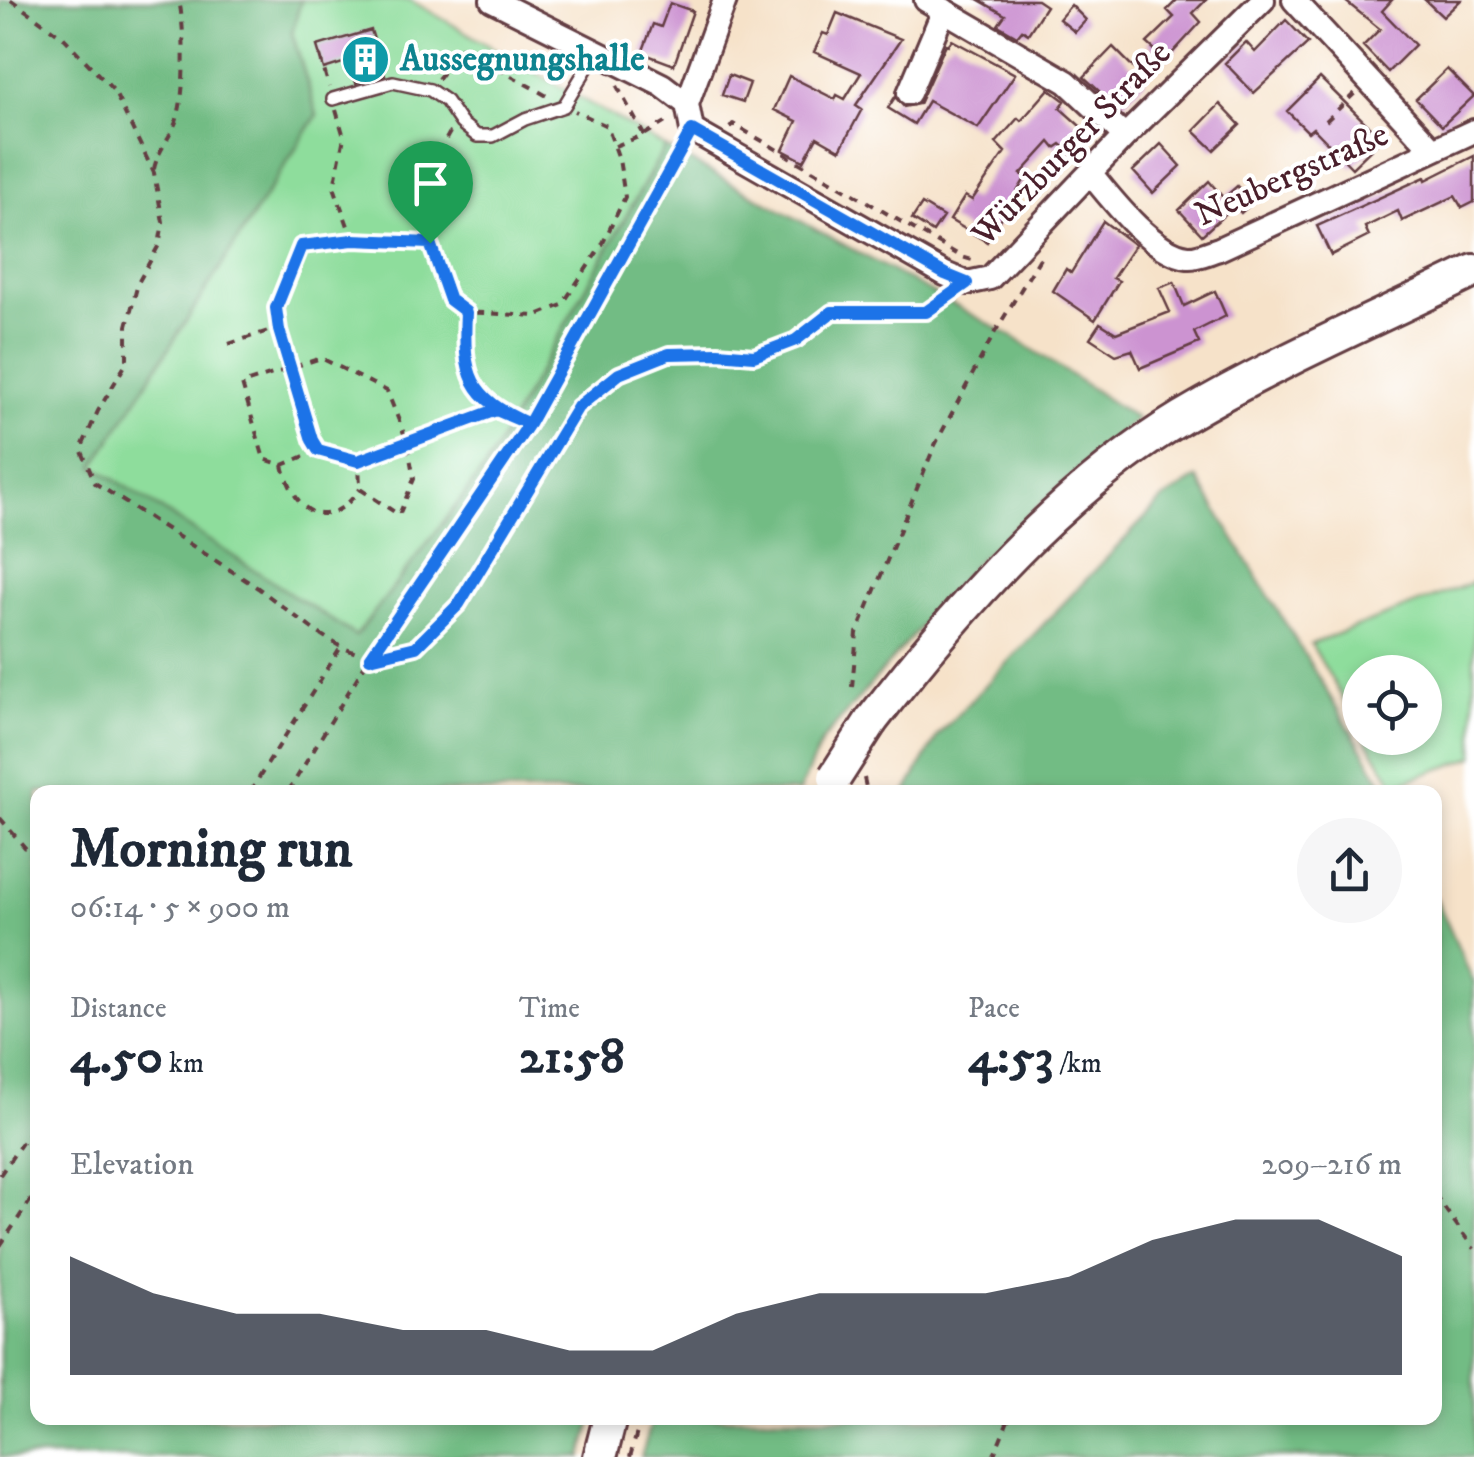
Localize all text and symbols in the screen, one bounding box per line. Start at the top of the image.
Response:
street label: Würzburger Straße [962,32,1181,257]
building icon: Aussegnungshalle [339,34,391,86]
place label: Aussegnungshalle [399,38,645,82]
street label: Neubergstraße [1189,113,1395,237]
pin [388,141,473,244]
icon: arrive [403,156,458,211]
map controls [1342,655,1442,755]
button: locate [1342,655,1442,755]
text: Morning run [70,816,352,885]
button: share [1297,818,1402,923]
text: 06:14 · 5 × 900 m [70,888,290,928]
text: Distance [70,991,166,1026]
text: Time [519,991,580,1026]
text: Pace [968,991,1020,1026]
text: 4.50 [70,1026,163,1089]
text: 21:58 [519,1026,625,1089]
text: 4:53 [968,1026,1053,1089]
text: km [163,1046,204,1081]
text: /km [1053,1046,1102,1081]
text: Elevation [70,1145,194,1185]
text: 209–216 m [1261,1145,1402,1185]

